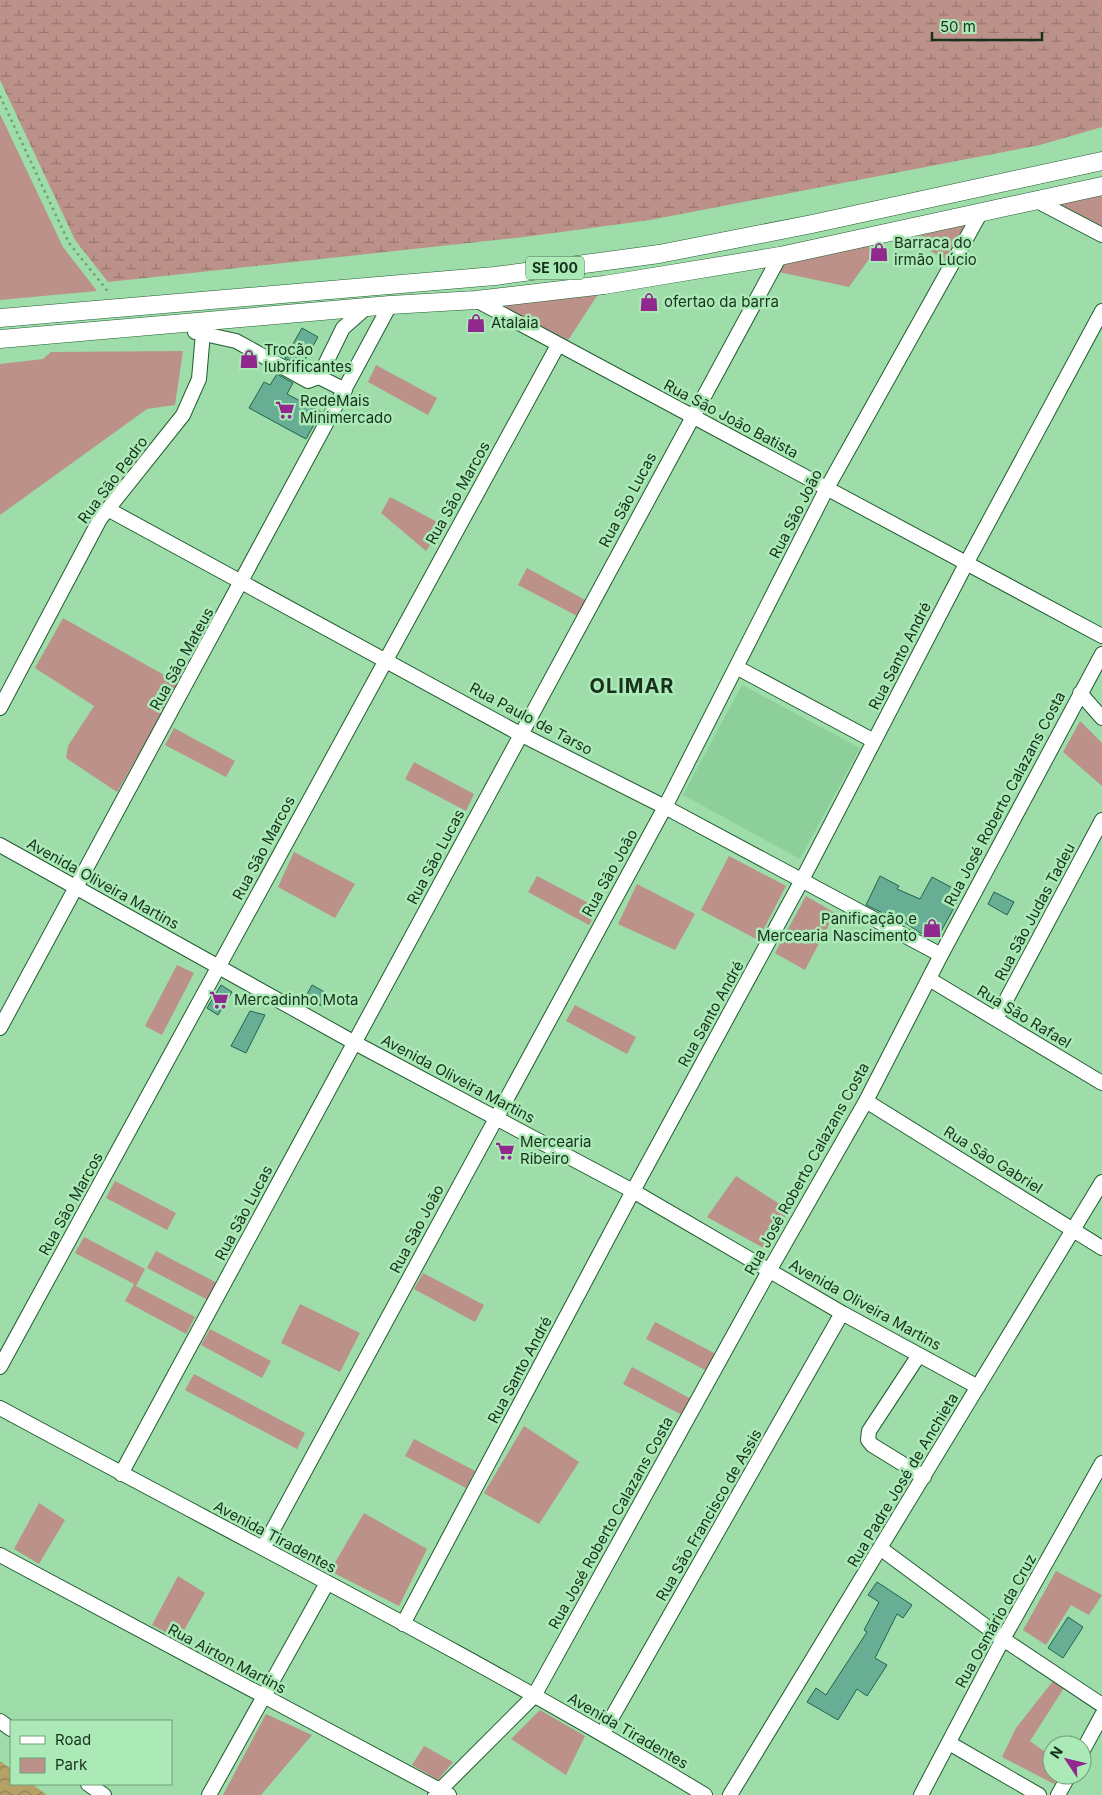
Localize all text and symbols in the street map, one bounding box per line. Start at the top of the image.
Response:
scale bar [932,10,1042,42]
text: 50 m [940,17,976,36]
place label: Barraca do irmão Lúcio [894,233,977,269]
shop icon: Barraca do irmão Lúcio [868,241,890,263]
road number: SE 100 [526,256,584,280]
shop icon: ofertao da barra [638,291,660,313]
place label: ofertao da barra [664,292,779,311]
shop icon: Atalaia [465,312,487,334]
place label: Atalaia [491,313,539,332]
place label: Trocão lubrificantes [264,340,352,376]
shop icon: Trocão lubrificantes [238,348,260,370]
street label: Rua São João Batista [661,375,802,462]
place label: RedeMais Minimercado [300,391,392,427]
supermarket icon: RedeMais Minimercado [274,399,296,421]
street label: Rua São Pedro [74,432,152,527]
street label: Rua São Marcos [421,438,494,548]
street label: Rua São Lucas [595,449,661,551]
street label: Rua São João [765,466,826,562]
street label: Rua Santo André [864,599,935,713]
street label: Rua São Mateus [145,604,218,714]
district label: OLIMAR [589,674,675,698]
street label: Rua Paulo de Tarso [466,678,596,759]
street label: Rua José Roberto Calazans Costa [940,688,1069,909]
street label: Rua São Marcos [228,792,299,903]
street label: Rua São Lucas [403,806,469,908]
street label: Rua São João [578,825,642,920]
street label: Avenida Oliveira Martins [24,834,183,933]
street label: Rua São Judas Tadeu [990,840,1079,984]
place label: Panificação e Mercearia Nascimento [757,909,917,945]
shop icon: Panificação e Mercearia Nascimento [921,917,943,939]
street label: Rua Santo André [674,957,748,1070]
street label: Rua São Rafael [974,981,1075,1052]
supermarket icon: Mercadinho Mota [208,989,230,1011]
place label: Mercadinho Mota [234,990,359,1009]
street label: Avenida Oliveira Martins [378,1030,538,1127]
street label: Rua José Roberto Calazans Costa [740,1059,873,1278]
street label: Rua São Gabriel [940,1122,1046,1198]
place label: Mercearia Ribeiro [520,1132,592,1168]
supermarket icon: Mercearia Ribeiro [494,1140,516,1162]
street label: Rua São Marcos [34,1149,107,1259]
street label: Rua São Lucas [211,1162,277,1264]
street label: Rua São João [385,1181,448,1276]
street label: Avenida Oliveira Martins [786,1255,945,1354]
street label: Rua Santo André [483,1313,556,1427]
street label: Rua Padre José de Anchieta [843,1389,962,1570]
street label: Rua José Roberto Calazans Costa [544,1413,677,1632]
street label: Rua São Francisco de Assis [651,1425,766,1604]
street label: Avenida Tiradentes [211,1496,340,1577]
street label: Rua Osmário da Cruz [951,1550,1040,1691]
street label: Rua Airton Martins [165,1619,290,1698]
street label: Avenida Tiradentes [565,1688,692,1773]
legend [10,1720,172,1785]
text: Road [55,1730,91,1749]
north arrow [1042,1735,1092,1785]
text: N [1046,1743,1066,1762]
text: Park [55,1755,88,1774]

